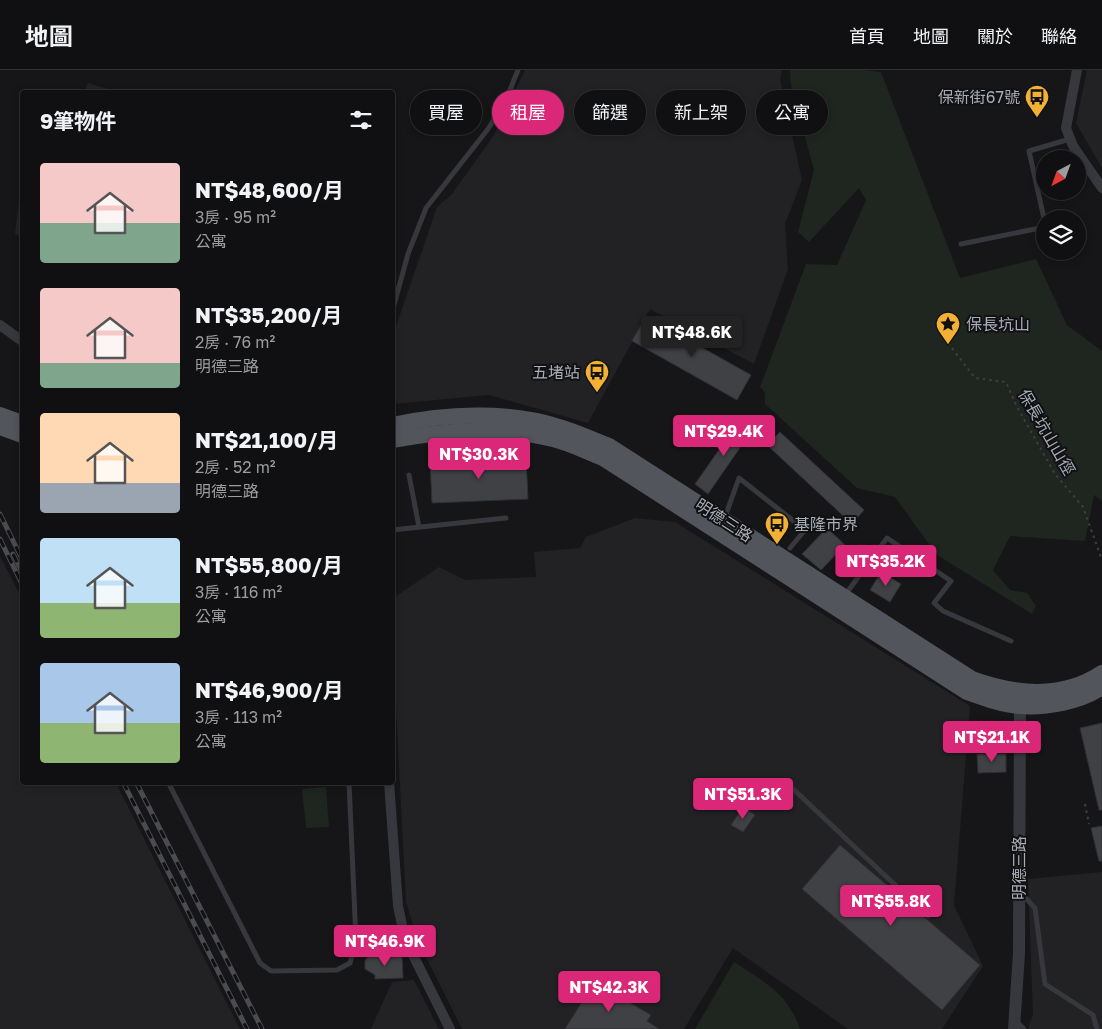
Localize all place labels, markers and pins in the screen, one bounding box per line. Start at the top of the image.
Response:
bus stop icon: 保新街67號 [1024,84,1050,118]
place label: 保新街67號 [938,87,1020,107]
place icon: 保長坑山 [935,311,961,345]
place label: 保長坑山 [966,314,1030,334]
pin: NT$48.6K [640,316,744,358]
bus stop icon: 五堵站 [584,359,610,393]
place label: 五堵站 [532,362,580,382]
pin: NT$29.4K [672,414,776,457]
pin: NT$30.3K [427,438,531,480]
bus stop icon: 基隆市界 [764,511,790,545]
place label: 基隆市界 [794,514,858,534]
pin: NT$35.2K [834,544,938,587]
pin: NT$21.1K [940,720,1044,763]
pin: NT$51.3K [691,778,795,820]
pin: NT$55.8K [839,884,943,927]
pin: NT$46.9K [333,924,437,967]
pin: NT$42.3K [557,970,661,1013]

